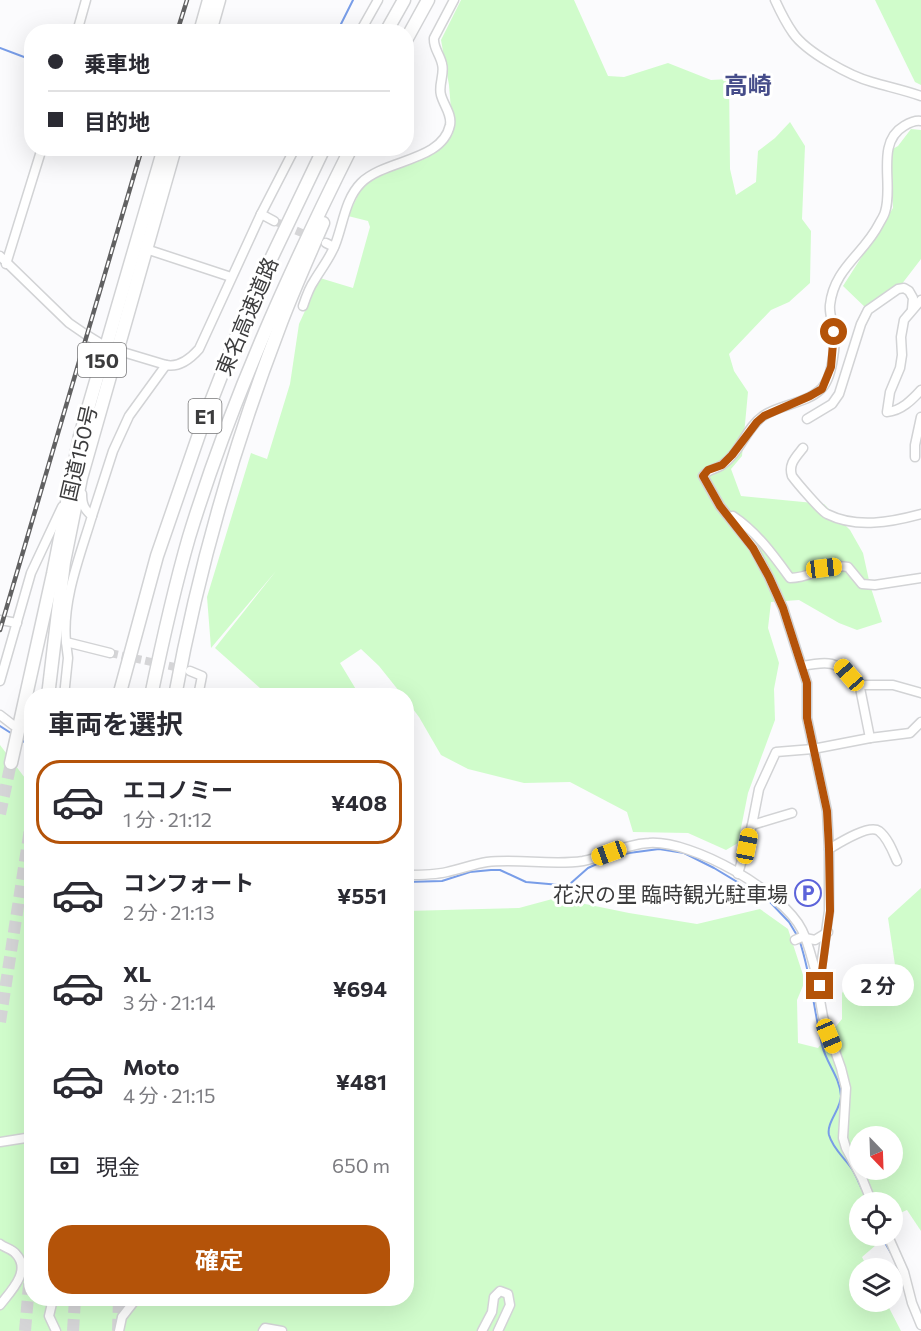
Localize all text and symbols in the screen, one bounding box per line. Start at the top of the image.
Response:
text: 乗車地 [84,50,150,77]
district label: 高崎 [724,70,772,99]
text: 目的地 [84,108,150,135]
street label: 東名高速道路 [210,253,282,379]
route start [820,318,847,345]
road number: 150 [78,343,126,377]
road number: E1 [188,399,222,433]
street label: 国道150号 [55,403,101,503]
car [805,557,843,579]
car [830,656,868,694]
text: 車両を選択 [48,707,183,740]
icon: car [51,775,105,829]
text: エコノミー [123,776,233,803]
text: ¥408 [331,789,387,816]
text: 1 分 · 21:12 [123,807,212,831]
car [735,827,759,865]
car [589,838,629,868]
icon: car [51,868,105,922]
text: コンフォート [123,869,254,896]
parking icon: 花沢の里 臨時観光駐車場 [793,878,823,908]
place label: 花沢の里 臨時観光駐車場 [553,881,788,906]
text: ¥551 [337,882,387,909]
text: 2 分 · 21:13 [123,900,215,924]
text: XL [123,960,151,987]
icon: car [51,961,105,1015]
callout: 2 分 [841,965,913,1007]
route end [806,972,833,999]
text: 2 分 [860,973,896,997]
text: ¥694 [333,975,387,1002]
text: 3 分 · 21:14 [123,990,216,1014]
car [814,1016,844,1056]
text: Moto [123,1053,179,1080]
icon: car [51,1054,105,1108]
text: ¥481 [336,1068,387,1095]
text: 4 分 · 21:15 [123,1083,216,1107]
north arrow [849,1126,903,1180]
map controls [849,1126,903,1312]
icon: cash [48,1149,81,1182]
text: 現金 [96,1153,140,1180]
text: 650 m [332,1153,390,1177]
button: locate [849,1192,903,1246]
button: 確定 [48,1225,390,1294]
button: layers [849,1258,903,1312]

